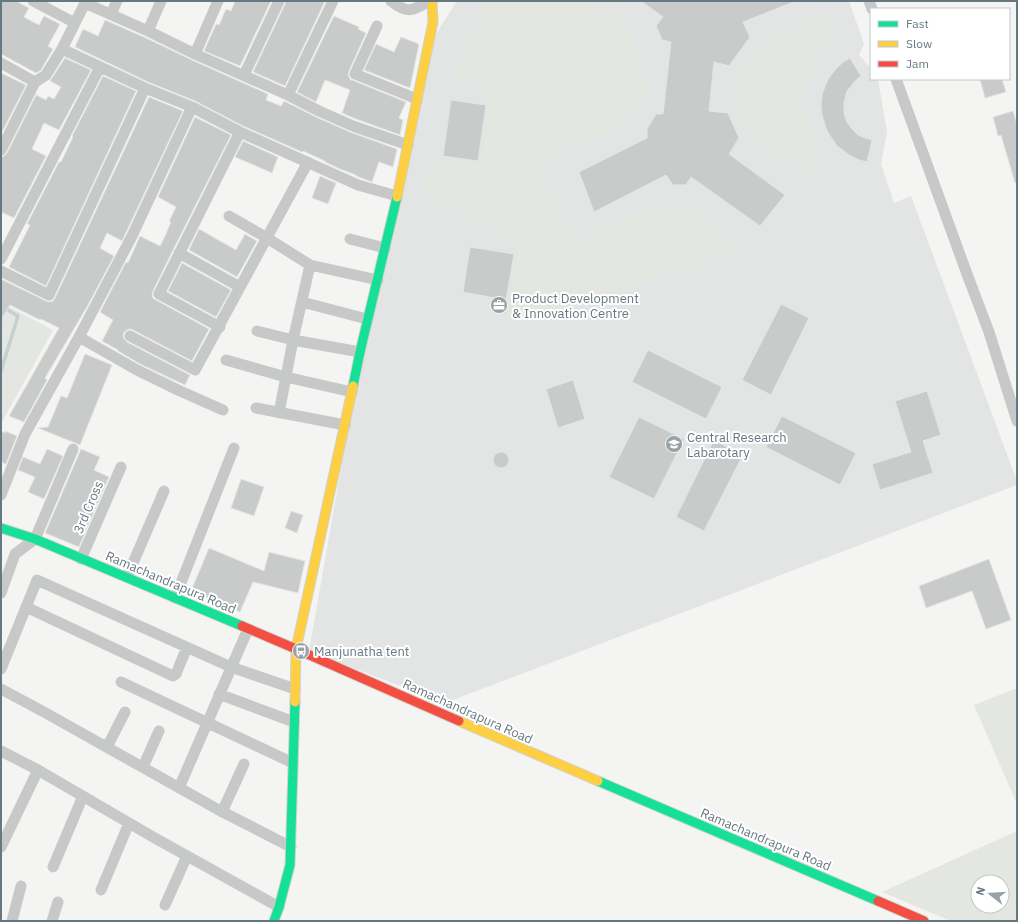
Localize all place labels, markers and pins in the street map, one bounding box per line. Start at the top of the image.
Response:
place label: Product Development & Innovation Centre [512,290,639,322]
office icon: Product Development & Innovation Centre [489,295,509,315]
place label: Central Research Labarotary [687,429,787,461]
school or university icon: Central Research Labarotary [664,434,684,454]
bus stop icon: Manjunatha tent [291,641,311,661]
place label: Manjunatha tent [314,643,409,660]

